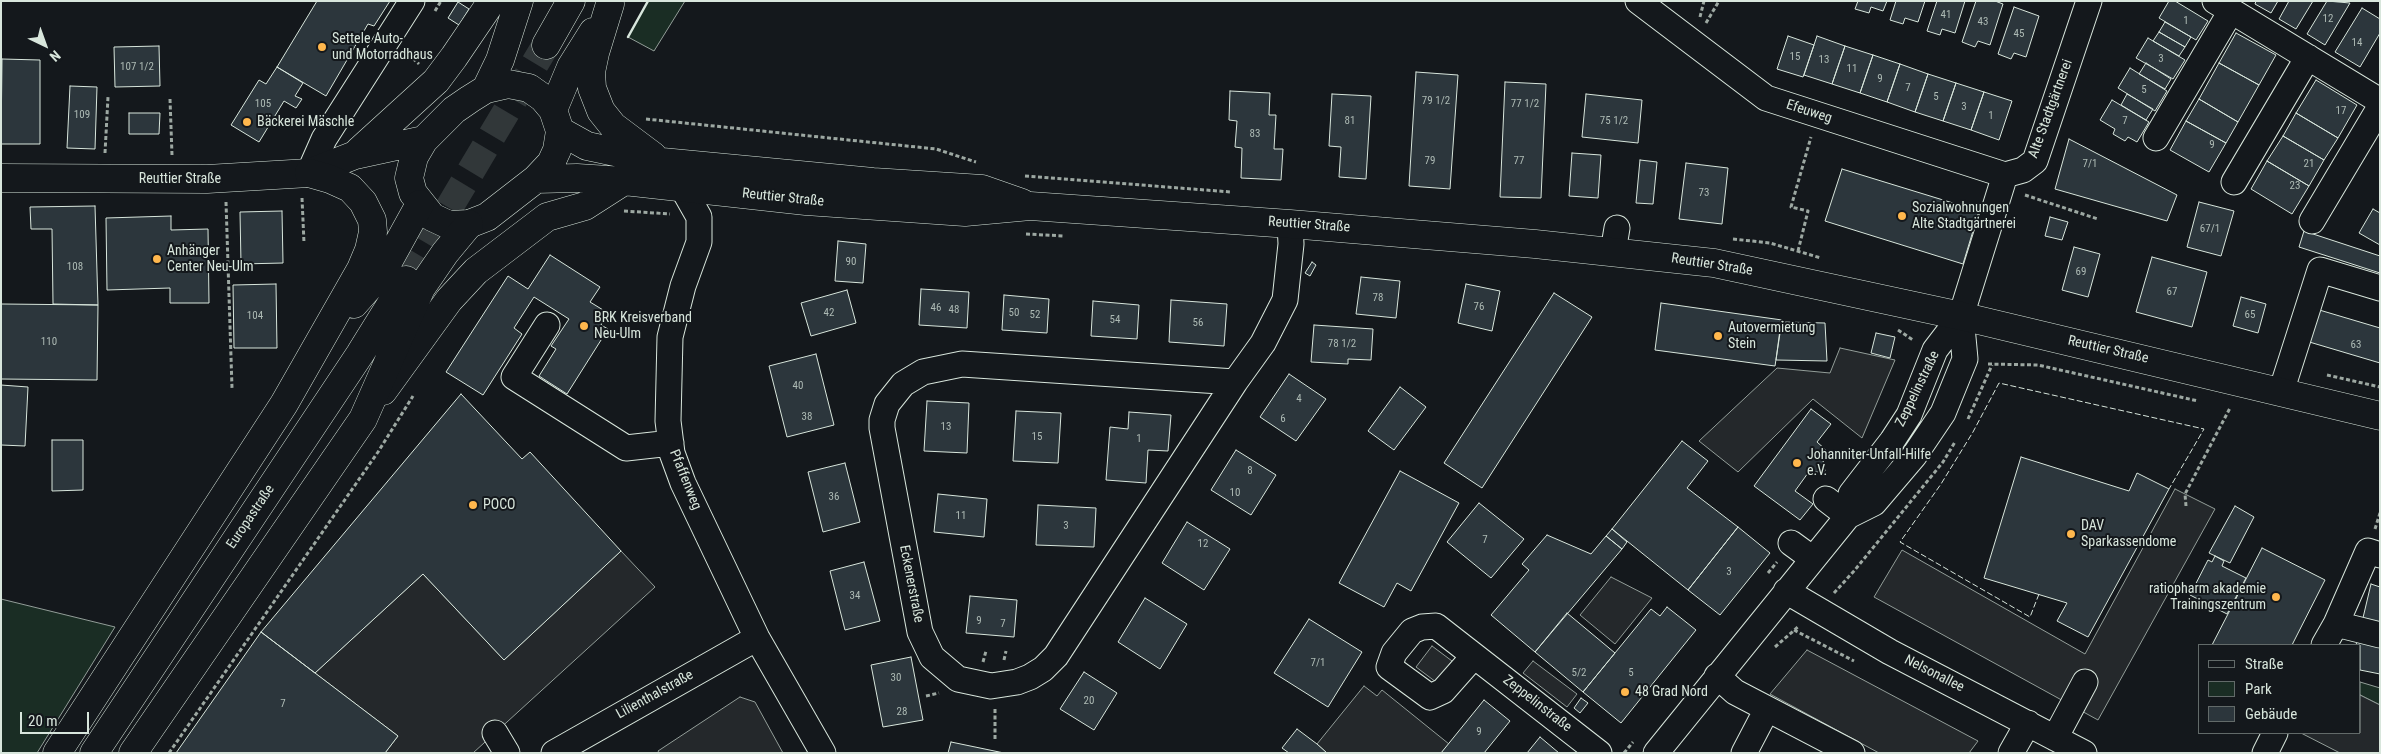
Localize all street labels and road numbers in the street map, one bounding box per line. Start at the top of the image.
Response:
street label: Alte Stadtgärtnerei [2025,57,2077,161]
street label: Efeuweg [1784,97,1834,127]
street label: Reuttier Straße [139,171,221,187]
street label: Reuttier Straße [741,185,825,211]
street label: Reuttier Straße [1267,214,1351,236]
street label: Reuttier Straße [1670,250,1754,280]
street label: Reuttier Straße [2066,333,2150,367]
street label: Zeppelinstraße [1892,348,1944,430]
street label: Pfaffenweg [665,447,705,513]
street label: Europastraße [223,482,279,552]
street label: Eckenerstraße [895,544,927,624]
street label: Nelsonallee [1901,652,1967,696]
street label: Lilienthalstraße [614,667,696,723]
street label: Zeppelinstraße [1499,672,1575,736]

